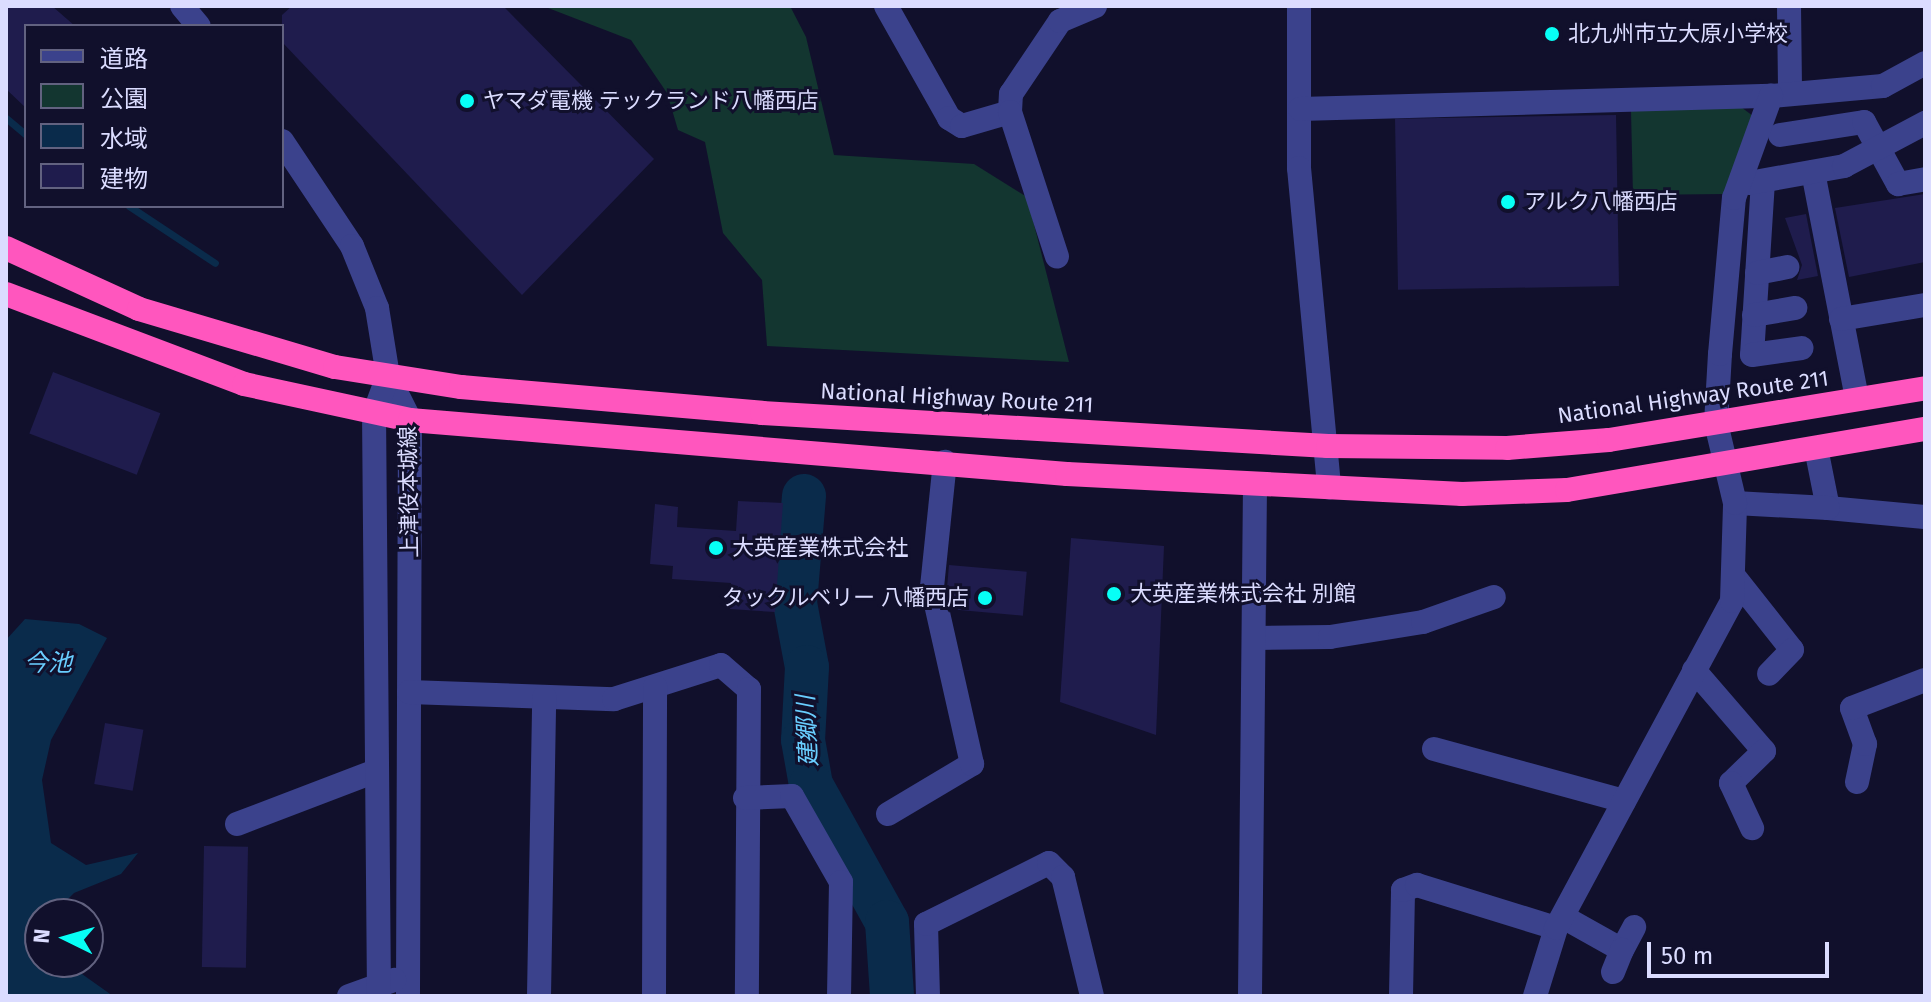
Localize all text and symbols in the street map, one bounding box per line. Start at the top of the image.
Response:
place label: 北九州市立大原小学校 [1568,21,1788,47]
legend [24,24,284,208]
marker: 北九州市立大原小学校 [1543,25,1561,43]
text: 道路 [100,45,148,73]
text: 公園 [100,85,148,113]
place label: ヤマダ電機 テックランド八幡西店 [483,88,819,114]
marker: ヤマダ電機 テックランド八幡西店 [458,92,476,110]
text: 水域 [100,125,148,153]
text: 建物 [100,165,148,193]
place label: アルク八幡西店 [1524,189,1678,215]
marker: アルク八幡西店 [1499,193,1517,211]
street label: National Highway Route 211 [1556,365,1830,429]
street label: National Highway Route 211 [820,378,1094,418]
street label: 上津役本城線 [395,426,423,558]
place label: 大英産業株式会社 [732,535,908,561]
marker: 大英産業株式会社 [707,539,725,557]
place label: 大英産業株式会社 別館 [1130,581,1356,607]
place label: タックルベリー 八幡西店 [721,585,969,611]
marker: 大英産業株式会社 別館 [1105,585,1123,603]
marker: タックルベリー 八幡西店 [976,589,994,607]
water label: 今池 [24,650,72,678]
water label: 建郷川 [792,694,824,768]
north arrow [24,898,104,978]
scale bar [1651,926,1833,976]
text: N [28,928,56,944]
text: 50 m [1661,942,1713,970]

